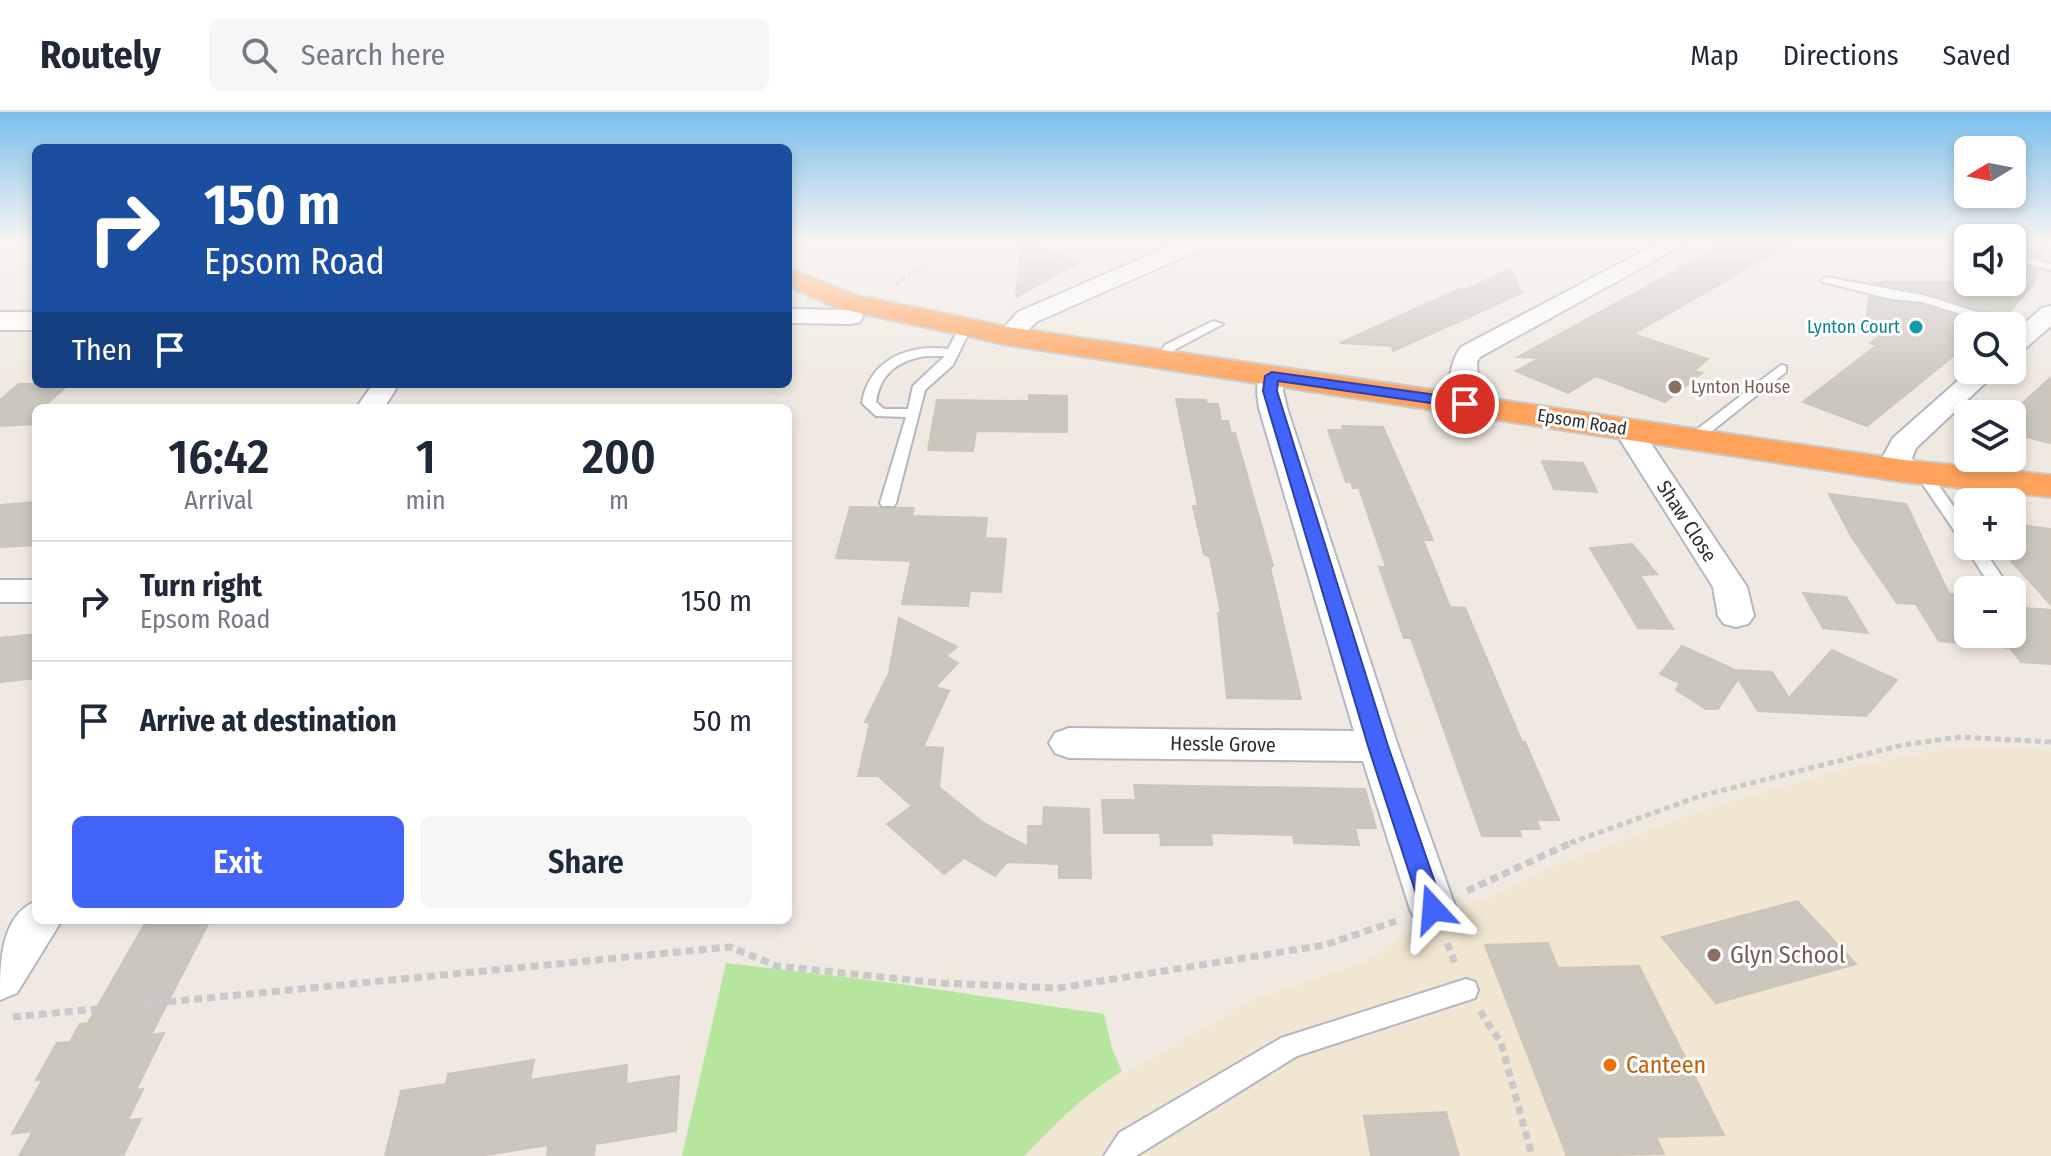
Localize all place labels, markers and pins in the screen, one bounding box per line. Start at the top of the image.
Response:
place label: Lynton Court [1807,316,1900,338]
marker: Lynton Court [1907,318,1925,336]
pin [1431,370,1499,438]
place label: Lynton House [1691,376,1791,398]
marker: Lynton House [1666,378,1684,396]
place label: Glyn School [1730,941,1845,969]
marker: Glyn School [1705,946,1723,964]
place label: Canteen [1626,1051,1706,1079]
marker: Canteen [1601,1056,1619,1074]

